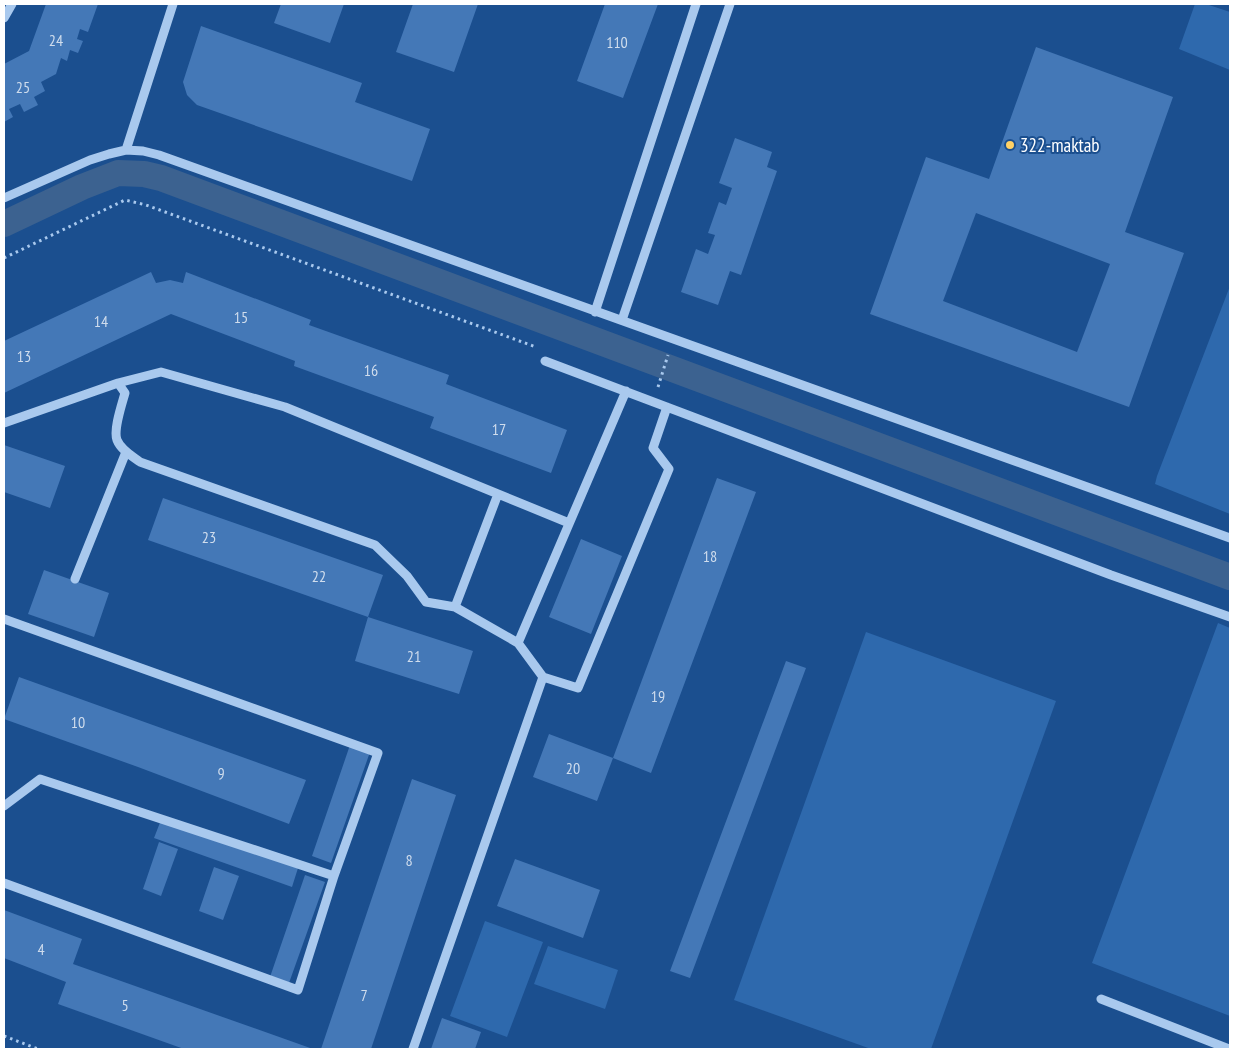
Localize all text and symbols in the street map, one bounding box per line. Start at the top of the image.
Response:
house number: 24 [49,30,63,50]
house number: 110 [606,32,628,52]
house number: 25 [16,77,30,97]
place label: 322-maktab [1020,133,1100,157]
marker: 322-maktab [1004,139,1016,151]
house number: 15 [234,307,248,327]
house number: 14 [94,311,108,331]
house number: 13 [17,346,31,366]
house number: 16 [364,360,378,380]
house number: 17 [492,419,506,439]
house number: 23 [202,527,216,547]
house number: 18 [703,546,717,566]
house number: 22 [312,566,326,586]
house number: 21 [407,646,421,666]
house number: 19 [651,686,665,706]
house number: 10 [71,712,85,732]
house number: 20 [566,758,580,778]
house number: 9 [217,763,225,783]
house number: 8 [405,850,413,870]
house number: 4 [37,939,45,959]
house number: 7 [360,985,368,1005]
house number: 5 [121,995,129,1015]

